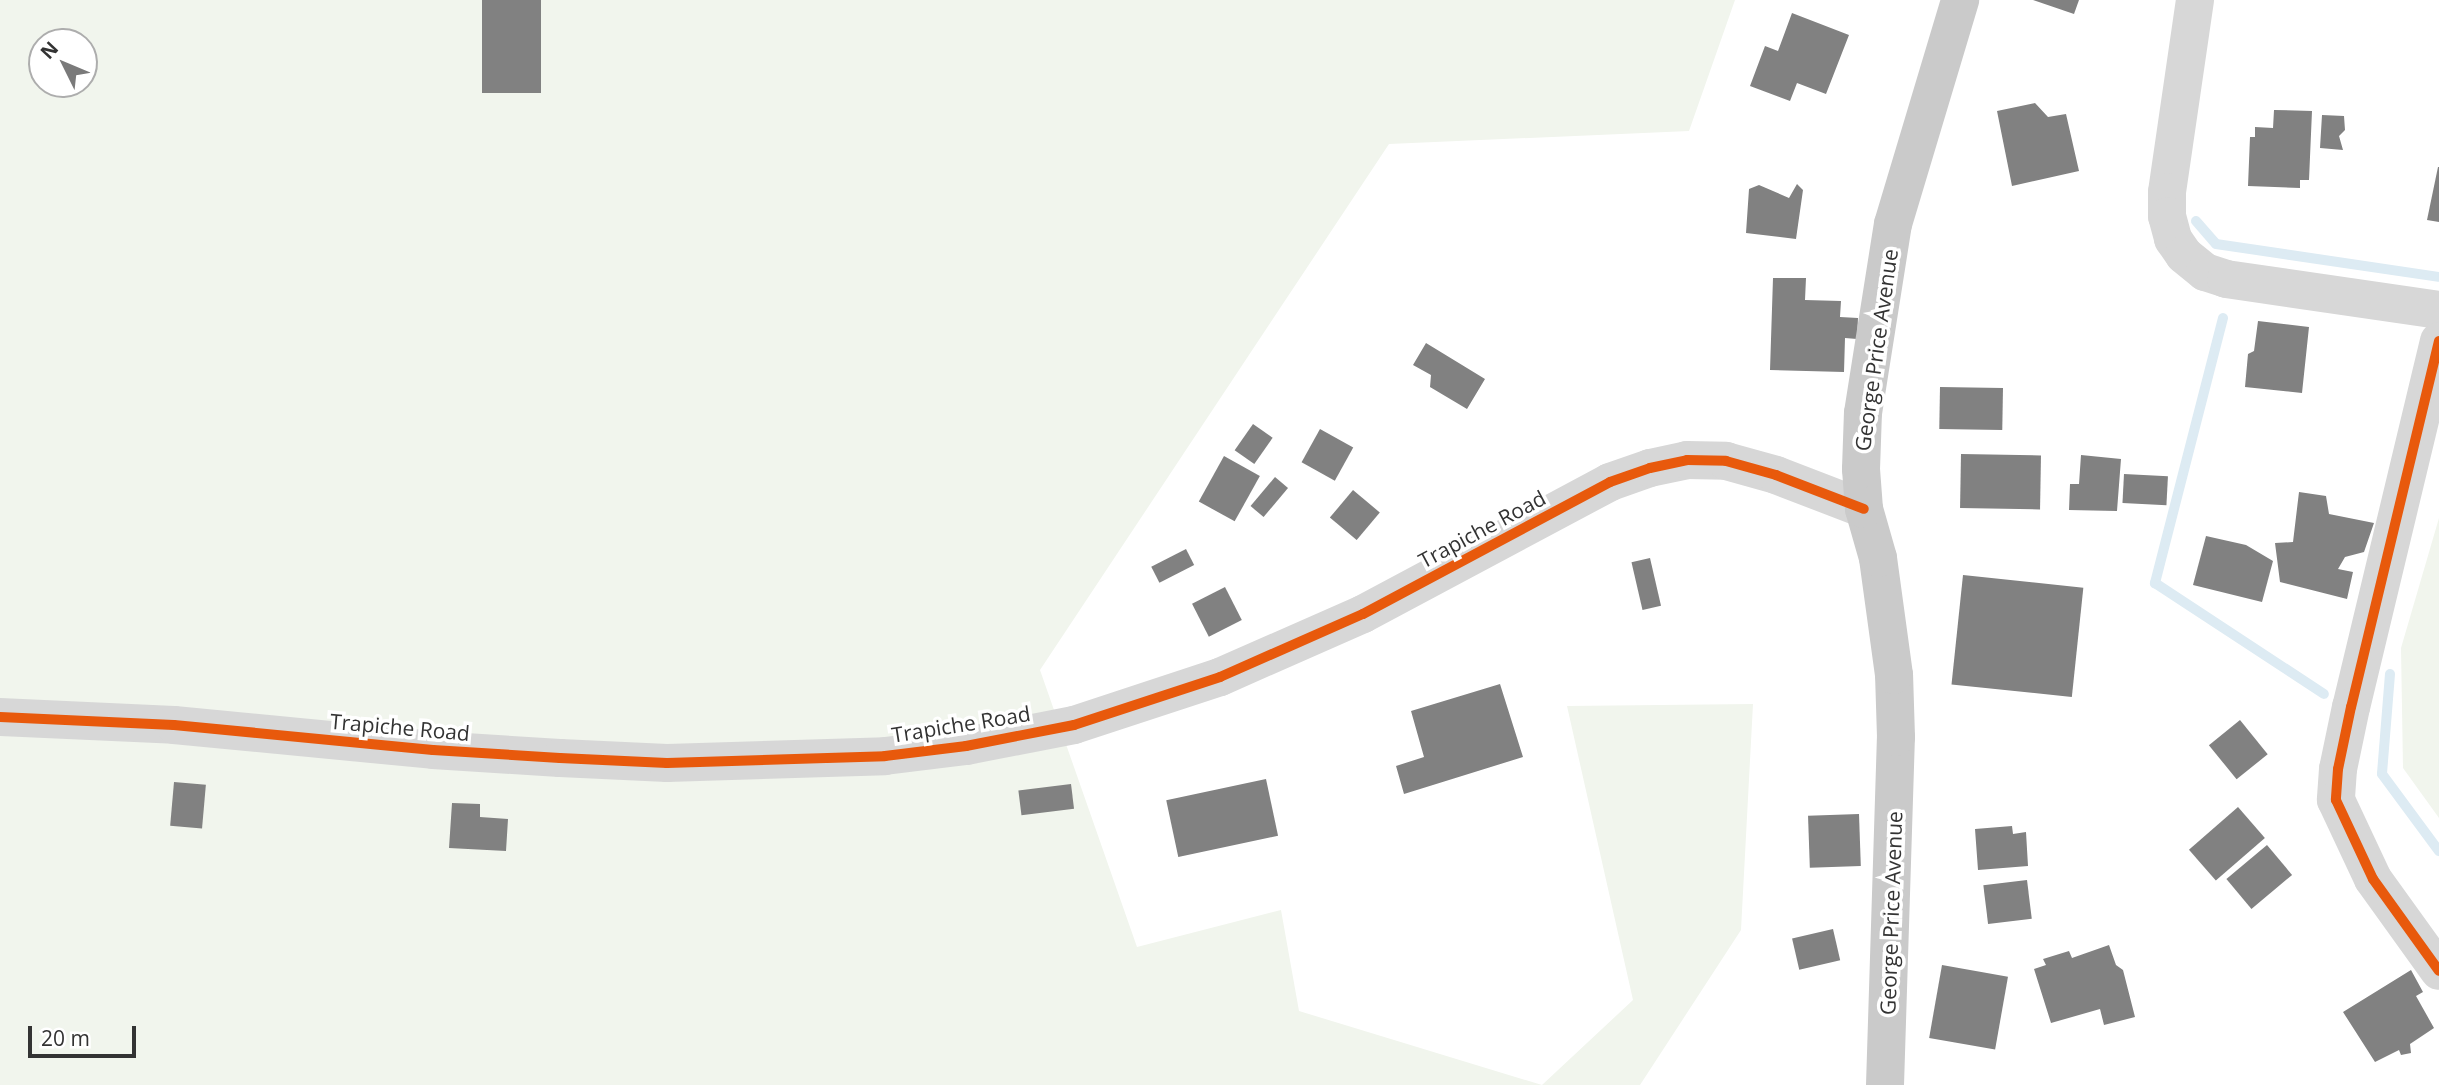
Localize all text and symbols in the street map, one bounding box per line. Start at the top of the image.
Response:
north arrow [28,28,98,98]
text: N [34,36,64,65]
street label: George Price Avenue [1849,247,1903,453]
street label: Trapiche Road [1414,485,1550,573]
street label: Trapiche Road [890,701,1032,747]
street label: Trapiche Road [329,708,471,746]
street label: George Price Avenue [1875,811,1907,1015]
scale bar [32,1012,140,1056]
text: 20 m [41,1024,90,1052]

